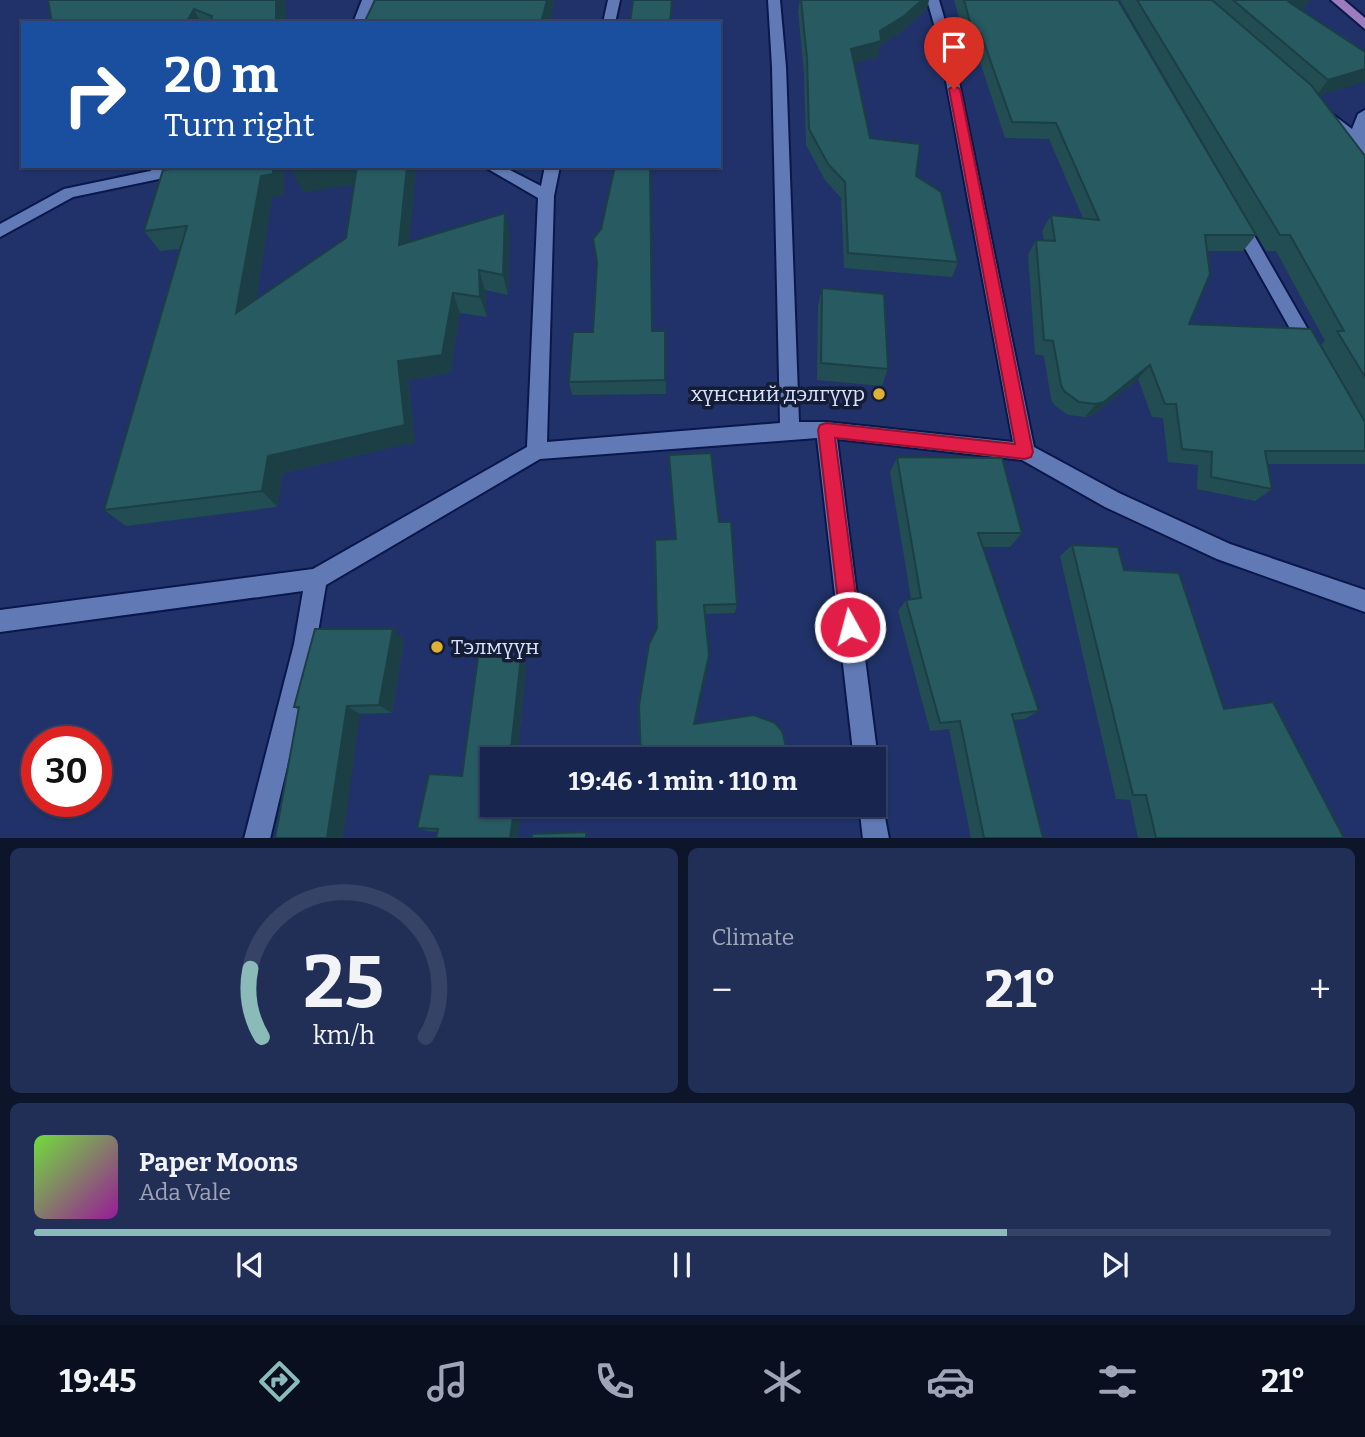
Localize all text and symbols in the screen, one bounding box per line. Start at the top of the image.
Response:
pin [924,17,984,89]
icon: arrive [935,28,973,66]
text: 20 m [164,46,278,105]
icon: right [49,49,140,140]
text: Turn right [164,106,315,144]
place label: хүнсний дэлгүүр [691,381,865,407]
marker: хүнсний дэлгүүр [871,386,887,402]
position arrow [813,590,887,664]
place label: Тэлмүүн [451,634,539,660]
marker: Тэлмүүн [429,639,445,655]
speed limit sign: 30 [21,726,112,817]
text: 19:46 · 1 min · 110 m [569,766,797,797]
text: Climate [712,923,794,951]
text: 25 [303,939,384,1026]
text: 21° [985,958,1057,1021]
text: − [712,967,732,1013]
text: + [1309,967,1331,1013]
text: km/h [313,1020,375,1050]
text: Paper Moons [139,1147,298,1178]
text: Ada Vale [139,1178,231,1206]
icon: previous [231,1246,269,1284]
icon: pause [663,1246,701,1284]
icon: next [1096,1246,1134,1284]
icon: directions [255,1357,304,1406]
icon: music [423,1357,472,1406]
icon: phone [590,1357,639,1406]
icon: climate [758,1357,807,1406]
icon: car [926,1357,975,1406]
icon: filters [1093,1357,1142,1406]
text: 19:45 [59,1362,137,1400]
text: 21° [1261,1362,1306,1400]

